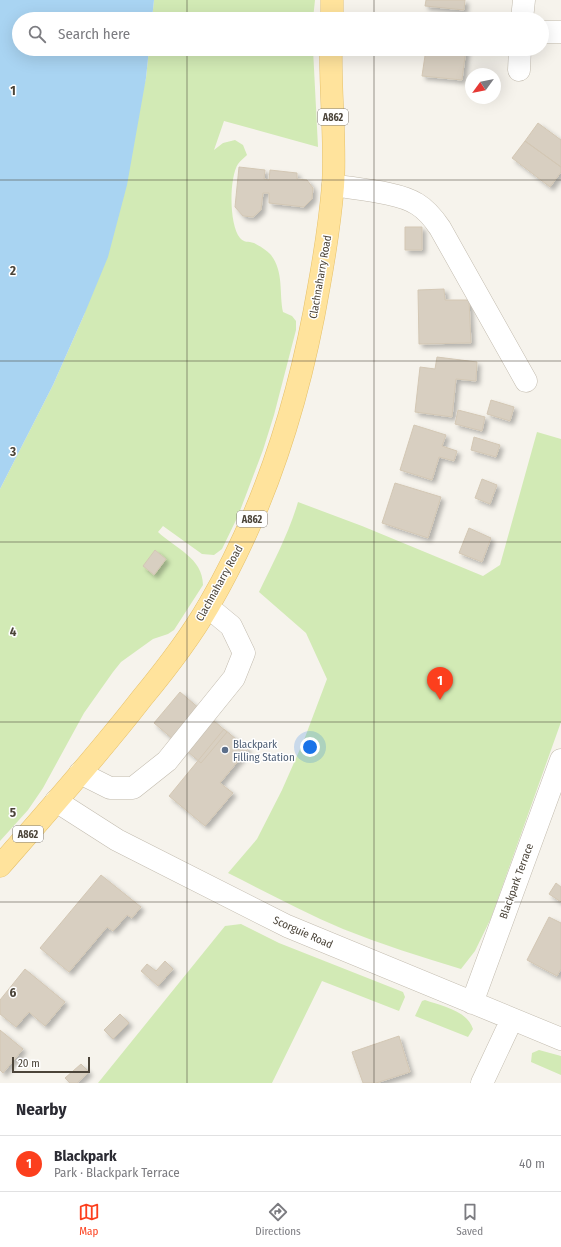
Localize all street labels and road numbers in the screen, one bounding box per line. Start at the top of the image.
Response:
road number: A862 [318,109,348,125]
street label: Clachnaharry Road [307,234,334,320]
road number: A862 [237,511,267,527]
street label: Clachnaharry Road [193,543,246,623]
road number: A862 [13,826,43,842]
street label: Blackpark Terrace [497,842,536,921]
street label: Scorguie Road [271,914,335,951]

